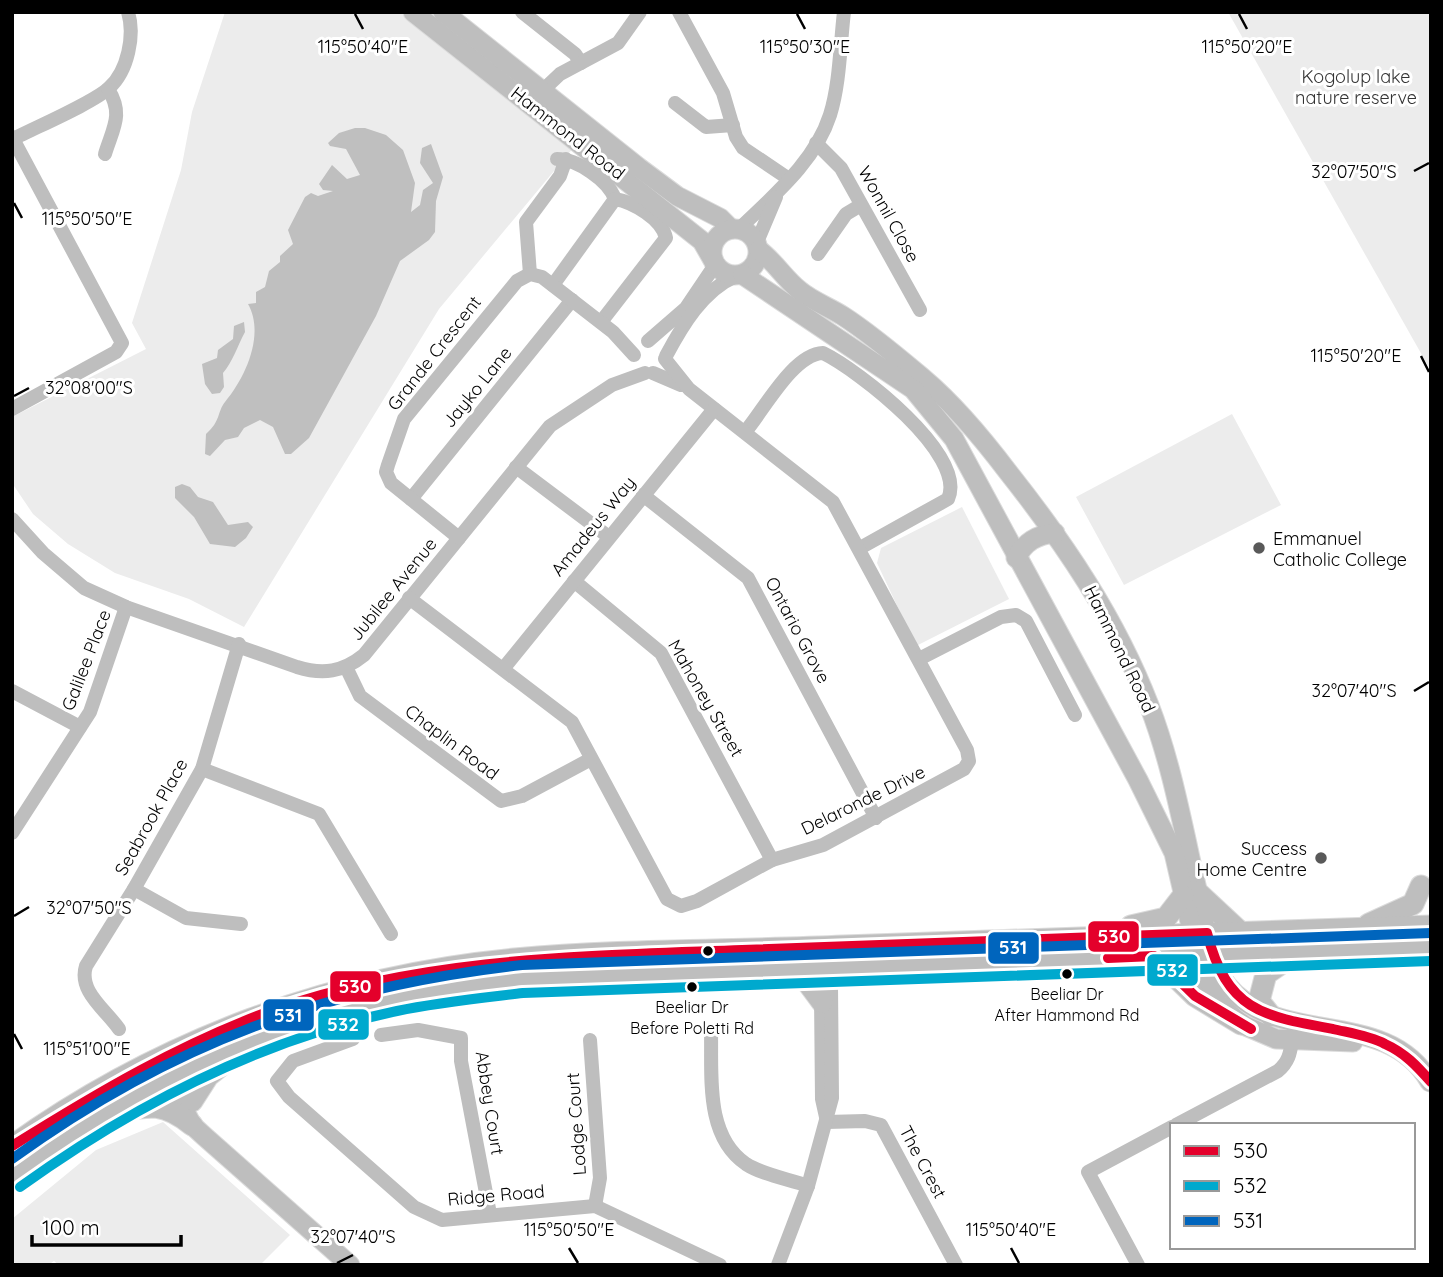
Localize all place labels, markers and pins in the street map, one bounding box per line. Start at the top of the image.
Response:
place label: Emmanuel Catholic College [1273,527,1407,571]
marker: Emmanuel Catholic College [1251,540,1267,556]
place label: Success Home Centre [1197,837,1307,881]
marker: Success Home Centre [1313,850,1329,866]
unlabelled marker [701,944,715,958]
marker: Beeliar Dr After Hammond Rd [1060,967,1074,981]
marker: Beeliar Dr Before Poletti Rd [685,980,699,994]
place label: Beeliar Dr After Hammond Rd [995,984,1139,1025]
place label: Beeliar Dr Before Poletti Rd [630,997,754,1038]

